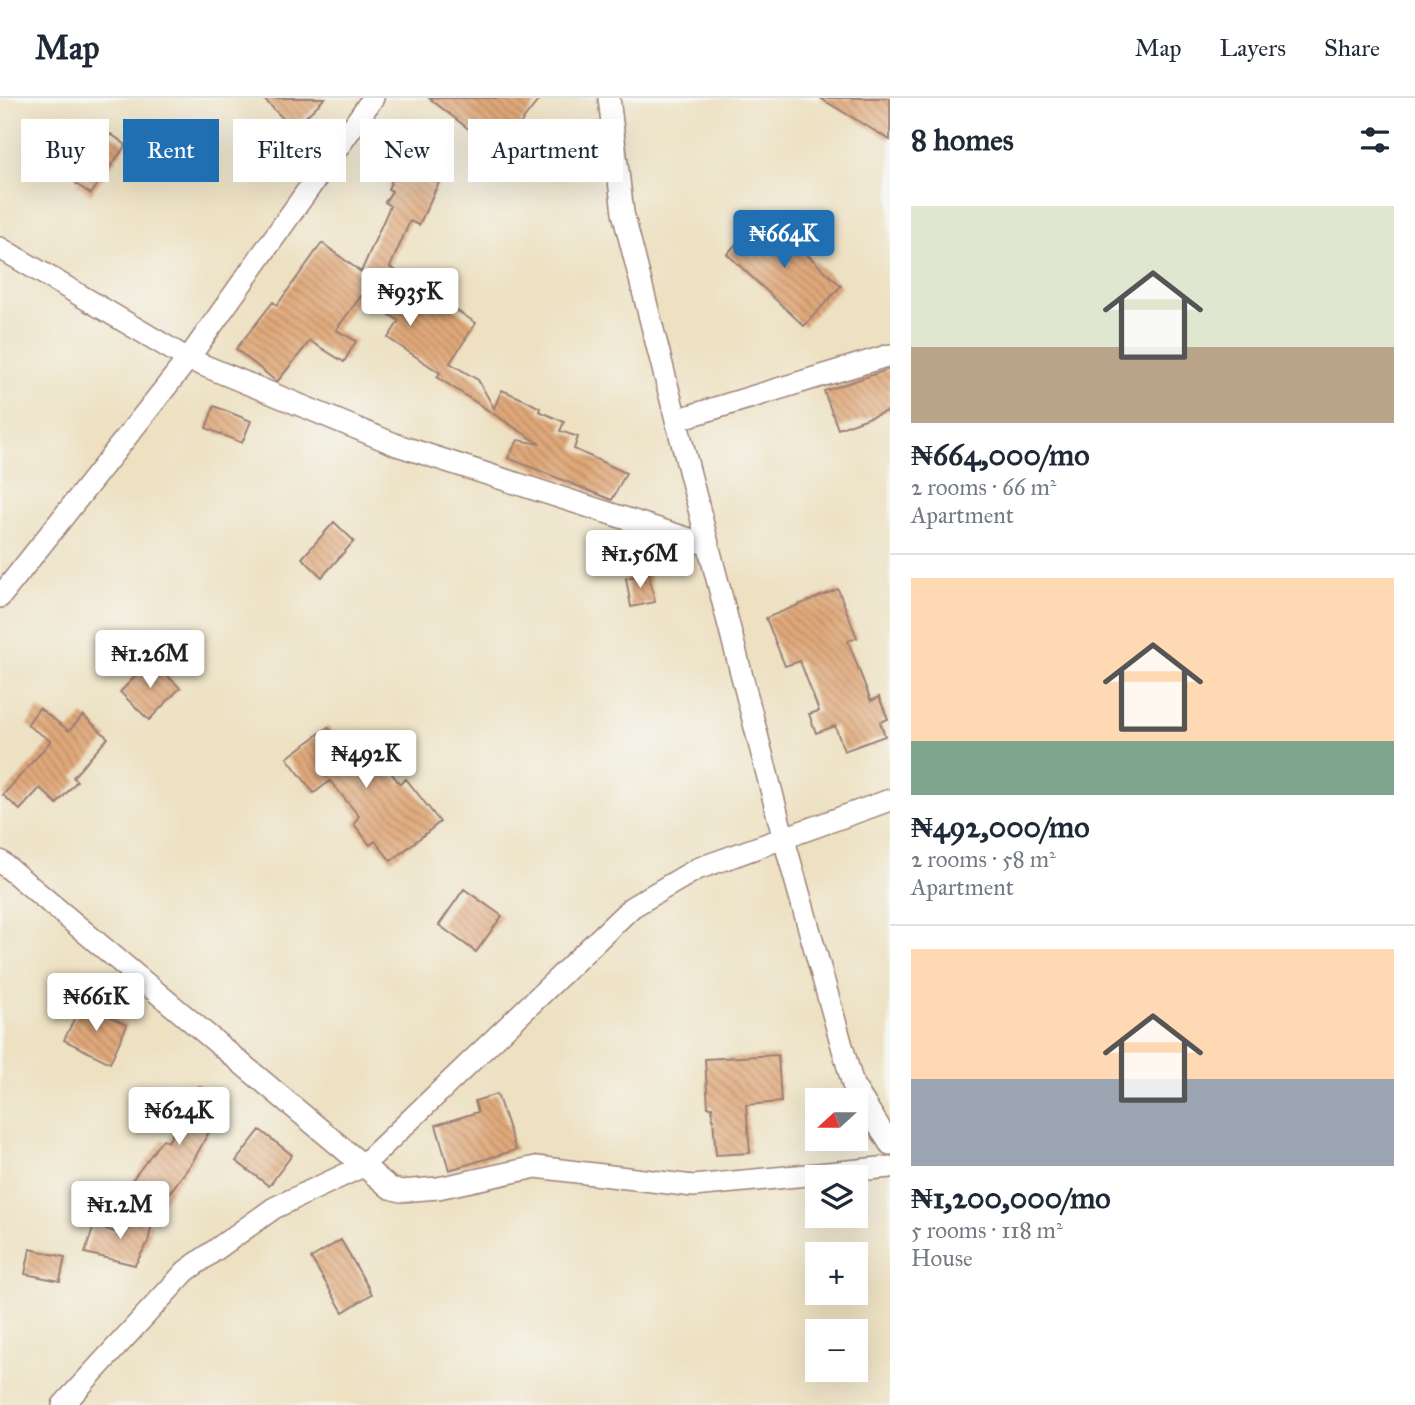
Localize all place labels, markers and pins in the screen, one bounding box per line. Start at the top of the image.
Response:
pin: ₦664K [735,211,833,270]
pin: ₦935K [361,268,459,328]
pin: ₦1.56M [583,531,697,590]
pin: ₦1.26M [93,630,207,690]
pin: ₦492K [317,730,415,790]
pin: ₦661K [47,974,145,1033]
pin: ₦624K [130,1088,228,1147]
pin: ₦1.2M [71,1182,169,1241]

